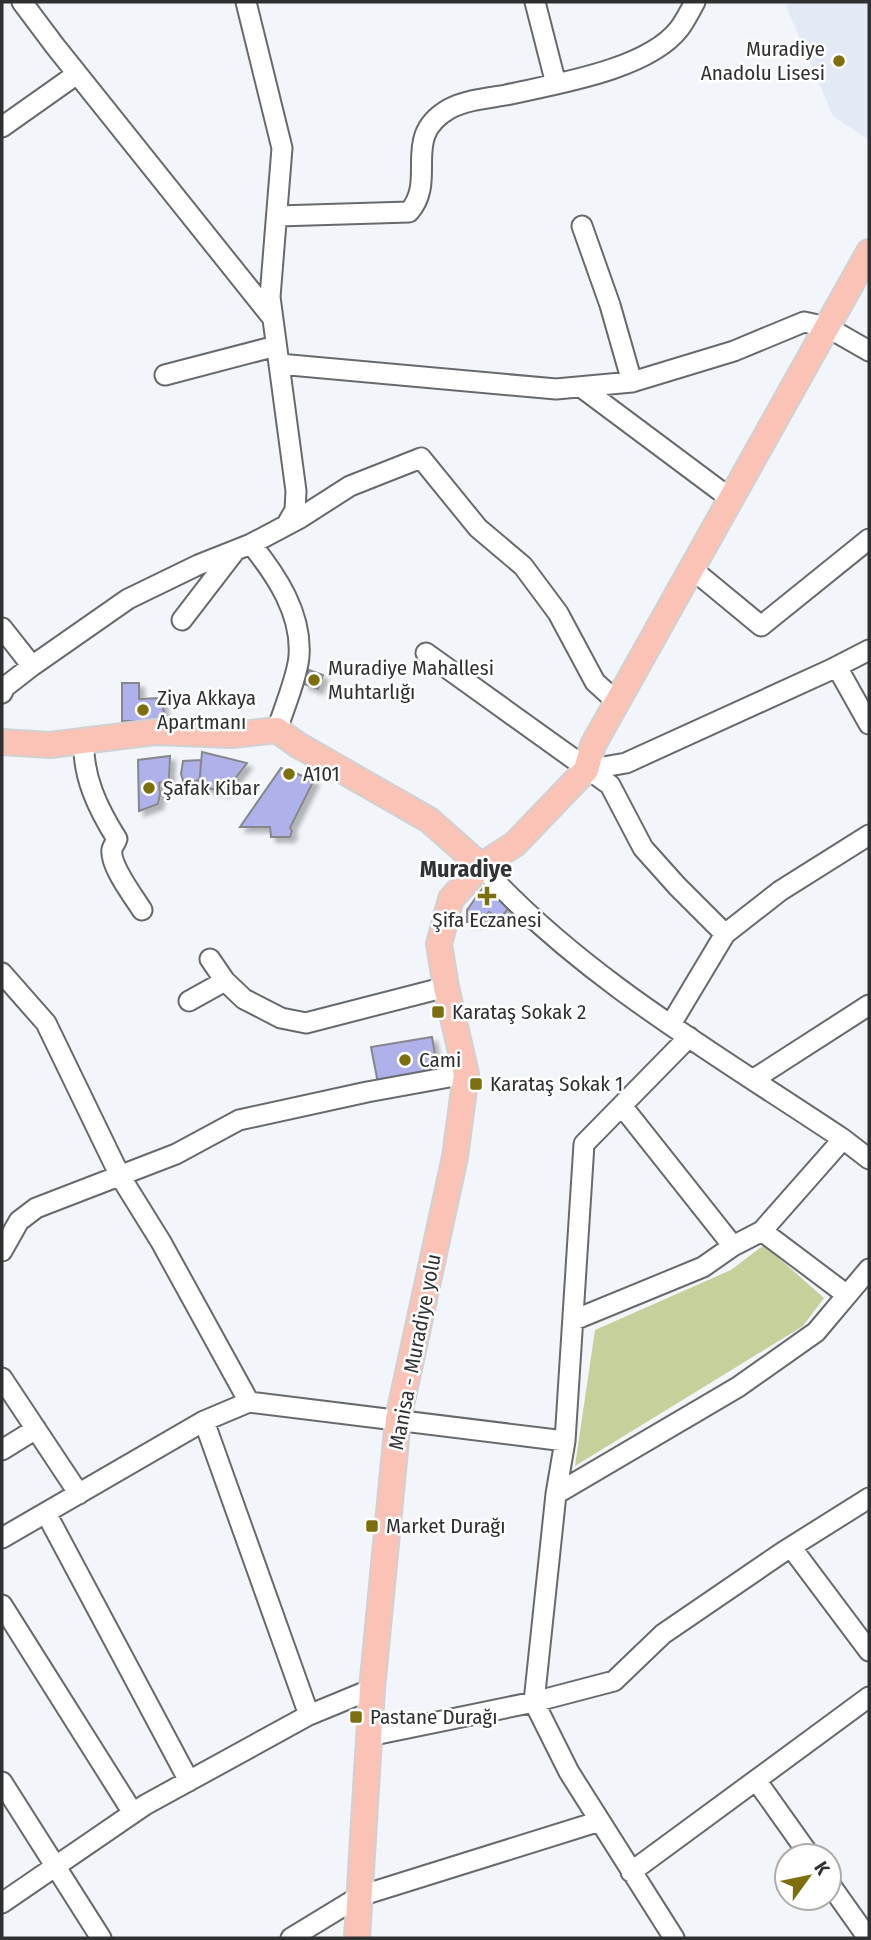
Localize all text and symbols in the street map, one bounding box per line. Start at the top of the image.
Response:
place label: Muradiye Anadolu Lisesi [701,36,825,86]
marker: Muradiye Anadolu Lisesi [831,53,847,69]
place label: Muradiye Mahallesi Muhtarlığı [328,655,494,705]
marker: Muradiye Mahallesi Muhtarlığı [306,672,322,688]
place label: Ziya Akkaya Apartmanı [157,685,256,735]
marker: Ziya Akkaya Apartmanı [135,702,151,718]
place label: A101 [303,761,340,787]
marker: A101 [281,766,297,782]
place label: Şafak Kibar [163,775,260,801]
marker: Şafak Kibar [141,780,157,796]
district label: Muradiye [420,855,512,883]
marker: Şifa Eczanesi [479,888,495,904]
place label: Şifa Eczanesi [432,907,542,933]
place label: Karataş Sokak 2 [452,999,586,1025]
marker: Karataş Sokak 2 [430,1004,446,1020]
place label: Cami [419,1047,461,1073]
marker: Cami [397,1052,413,1068]
place label: Karataş Sokak 1 [490,1071,623,1097]
marker: Karataş Sokak 1 [468,1076,484,1092]
street label: Manisa - Muradiye yolu [383,1252,447,1452]
place label: Market Durağı [386,1513,505,1539]
marker: Market Durağı [364,1518,380,1534]
place label: Pastane Durağı [370,1704,498,1730]
marker: Pastane Durağı [348,1709,364,1725]
north arrow [773,1842,843,1912]
text: K [809,1857,835,1880]

